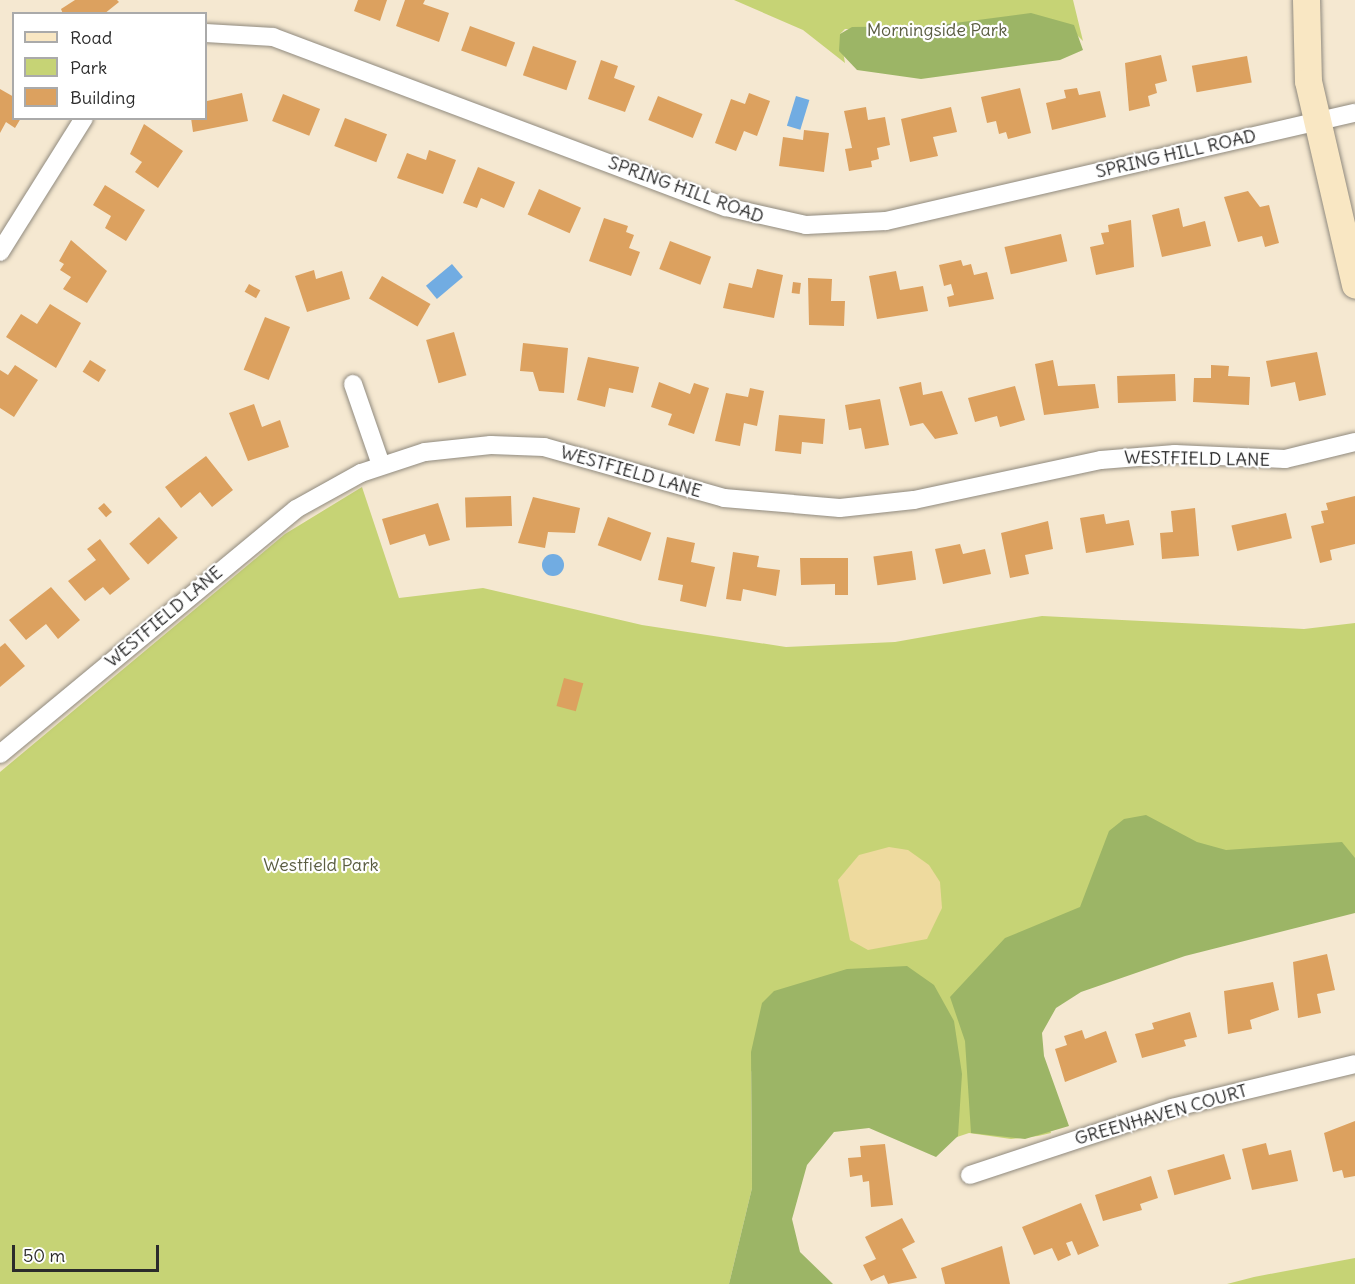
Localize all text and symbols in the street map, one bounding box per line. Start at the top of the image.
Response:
legend [12,12,207,120]
park label: Morningside Park [867,19,1007,41]
text: Road [70,26,112,49]
text: Park [70,56,107,79]
text: Building [70,86,135,109]
street label: SPRING HILL ROAD [1094,125,1258,183]
street label: SPRING HILL ROAD [605,152,767,228]
street label: WESTFIELD LANE [558,441,704,503]
street label: WESTFIELD LANE [1124,447,1270,471]
street label: WESTFIELD LANE [101,562,227,672]
park label: Westfield Park [263,854,379,876]
street label: GREENHAVEN COURT [1072,1080,1250,1150]
scale bar [15,1233,162,1271]
text: 50 m [23,1244,65,1267]

